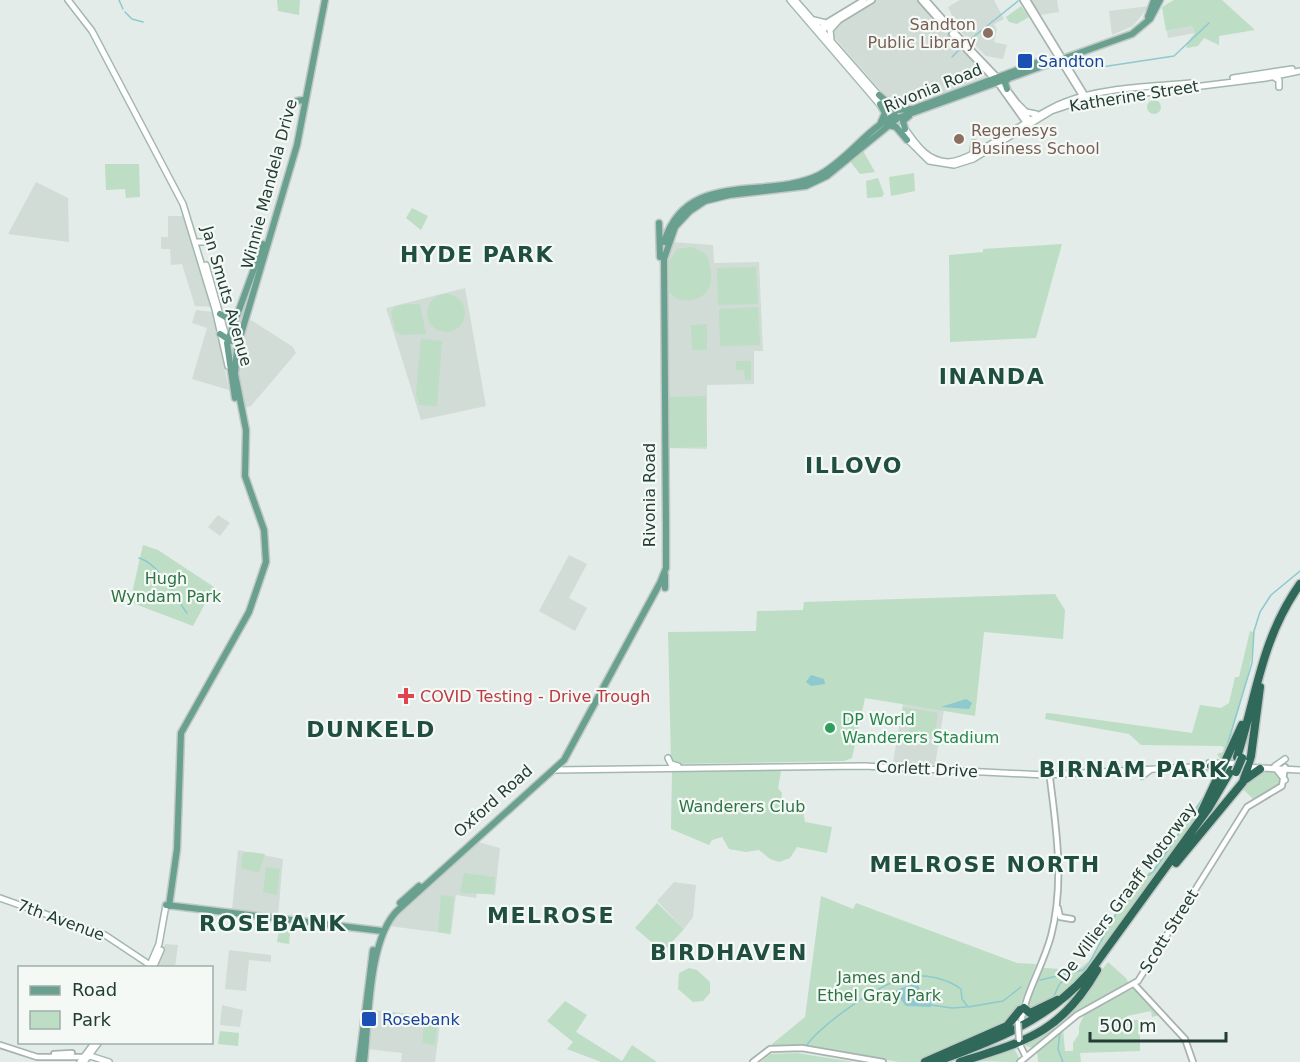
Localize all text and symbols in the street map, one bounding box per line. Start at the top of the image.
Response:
place label: Sandton Public Library [868,15,976,52]
marker: Sandton Public Library [981,26,995,40]
marker: Sandton [1016,52,1034,70]
place label: Sandton [1038,52,1104,71]
street label: Rivonia Road [881,60,985,116]
street label: Katherine Street [1068,76,1200,116]
street label: Winnie Mandela Drive [237,97,301,271]
place label: Regenesys Business School [971,121,1100,158]
marker: Regenesys Business School [952,132,966,146]
street label: Jan Smuts Avenue [198,223,256,368]
district label: HYDE PARK [400,242,554,267]
district label: INANDA [939,364,1045,389]
street label: Rivonia Road [640,443,659,547]
district label: ILLOVO [805,453,903,478]
park label: Hugh Wyndam Park [111,569,222,606]
marker: COVID Testing - Drive Trough [397,687,415,705]
place label: COVID Testing - Drive Trough [420,687,650,706]
place label: DP World Wanderers Stadium [842,710,999,747]
district label: DUNKELD [306,717,436,742]
marker: DP World Wanderers Stadium [823,721,837,735]
street label: Corlett Drive [876,757,978,781]
district label: BIRNAM PARK [1039,757,1227,782]
street label: Oxford Road [450,761,536,841]
park label: Wanderers Club [679,797,805,816]
street label: De Villiers Graaff Motorway [1054,799,1200,985]
district label: MELROSE NORTH [869,852,1101,877]
street label: Scott Street [1136,886,1202,976]
street label: 7th Avenue [15,895,107,945]
district label: MELROSE [487,903,615,928]
district label: ROSEBANK [199,911,347,936]
district label: BIRDHAVEN [650,940,808,965]
legend [18,966,213,1044]
park label: James and Ethel Gray Park [817,968,942,1005]
text: Road [72,979,117,1000]
scale bar [1090,1005,1226,1043]
text: Park [72,1009,111,1030]
marker: Rosebank [360,1010,378,1028]
place label: Rosebank [382,1010,460,1029]
text: 500 m [1099,1015,1157,1036]

